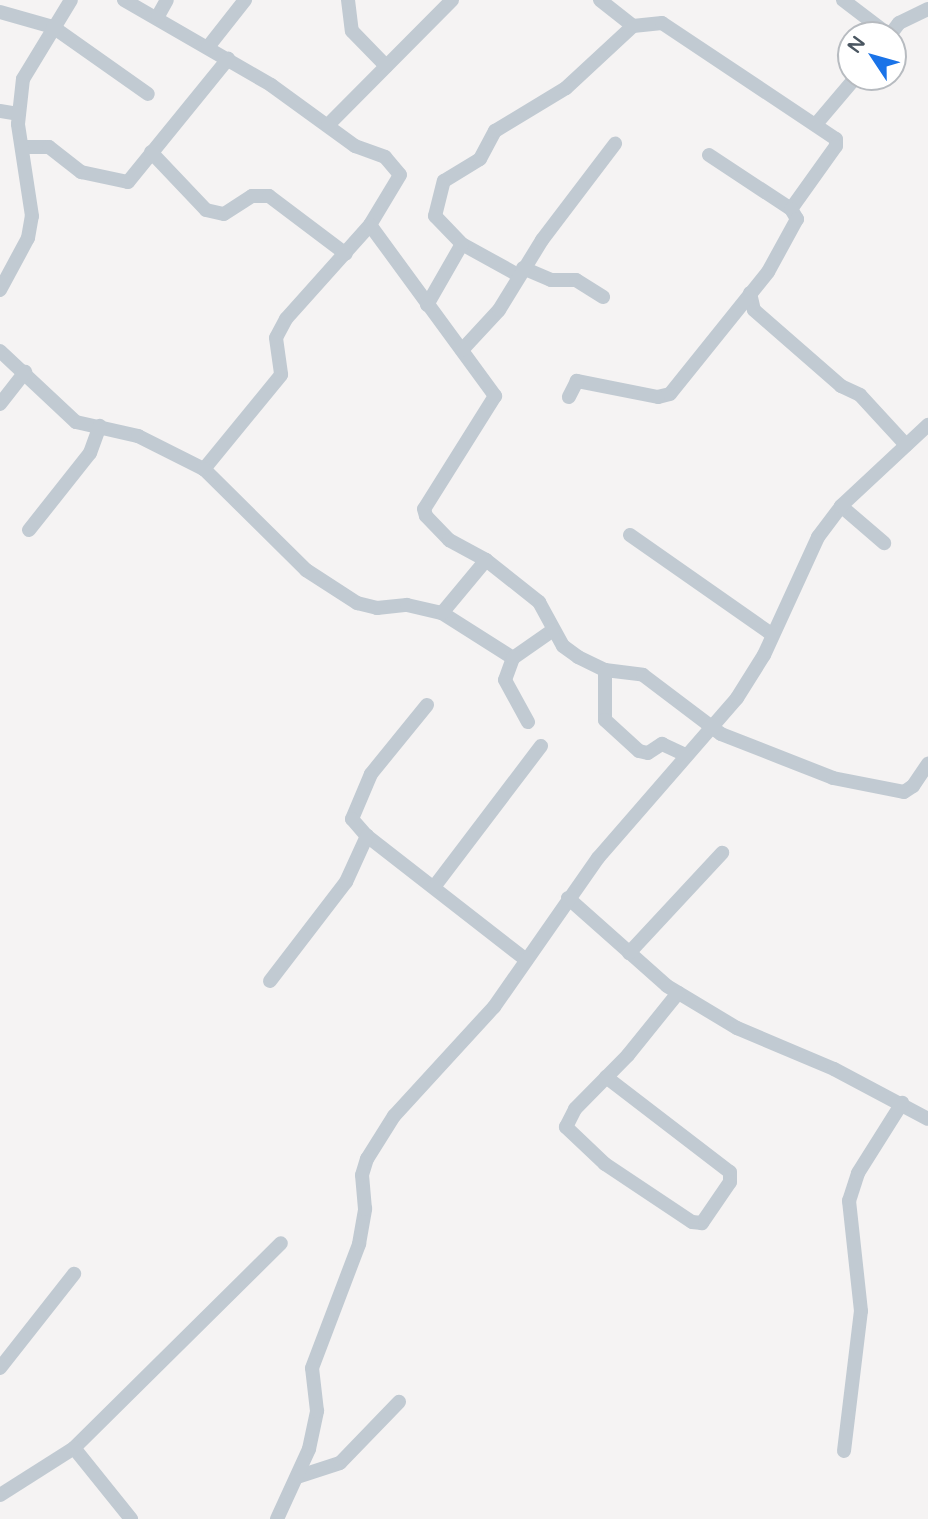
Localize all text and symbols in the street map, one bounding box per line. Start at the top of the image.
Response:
north arrow [837,21,907,91]
text: N [843,32,870,57]

